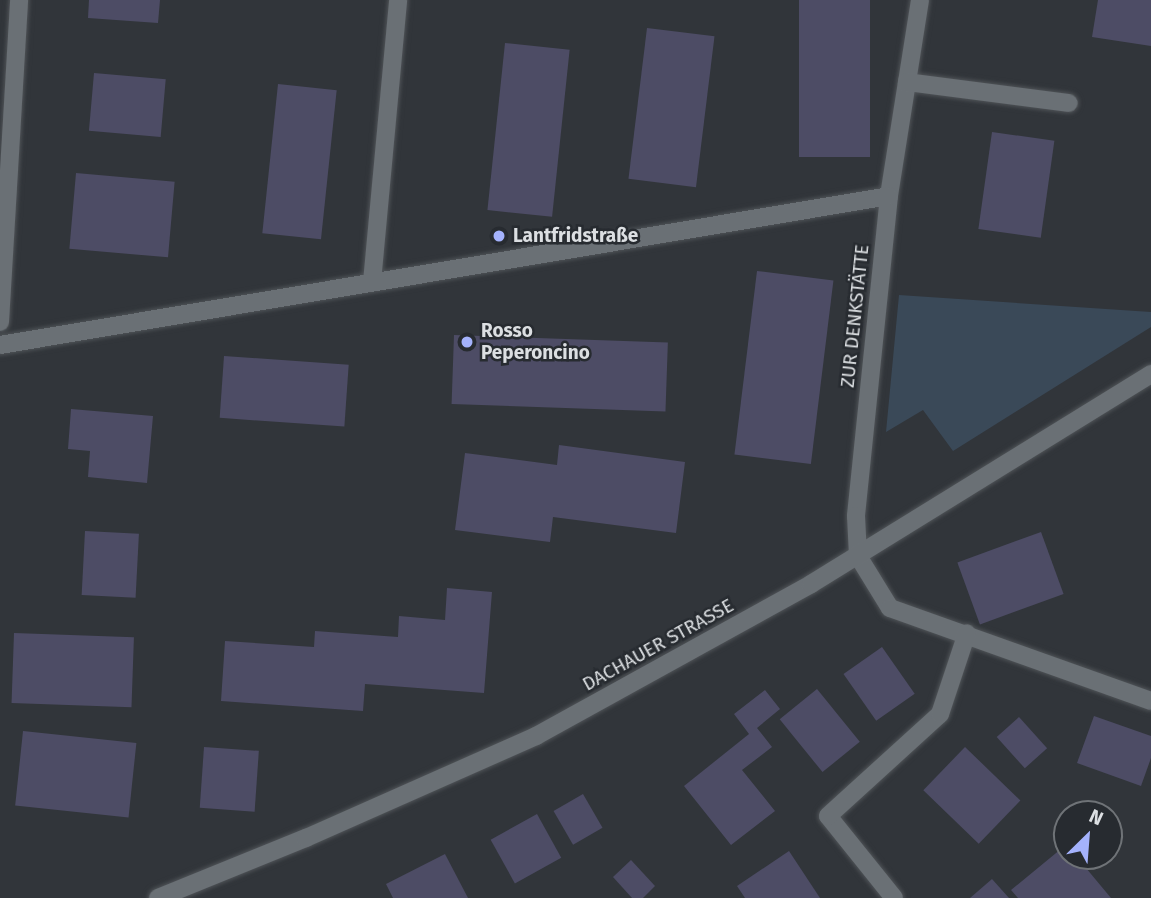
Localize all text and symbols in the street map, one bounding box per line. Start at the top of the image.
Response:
place label: Lantfridstraße [513,225,638,247]
marker: Lantfridstraße [491,228,507,244]
street label: ZUR DENKSTÄTTE [836,243,874,389]
place label: Rosso Peperoncino [481,320,590,364]
marker: Rosso Peperoncino [459,334,475,350]
street label: DACHAUER STRASSE [579,594,737,696]
north arrow [1053,800,1123,870]
text: N [1086,804,1107,830]

